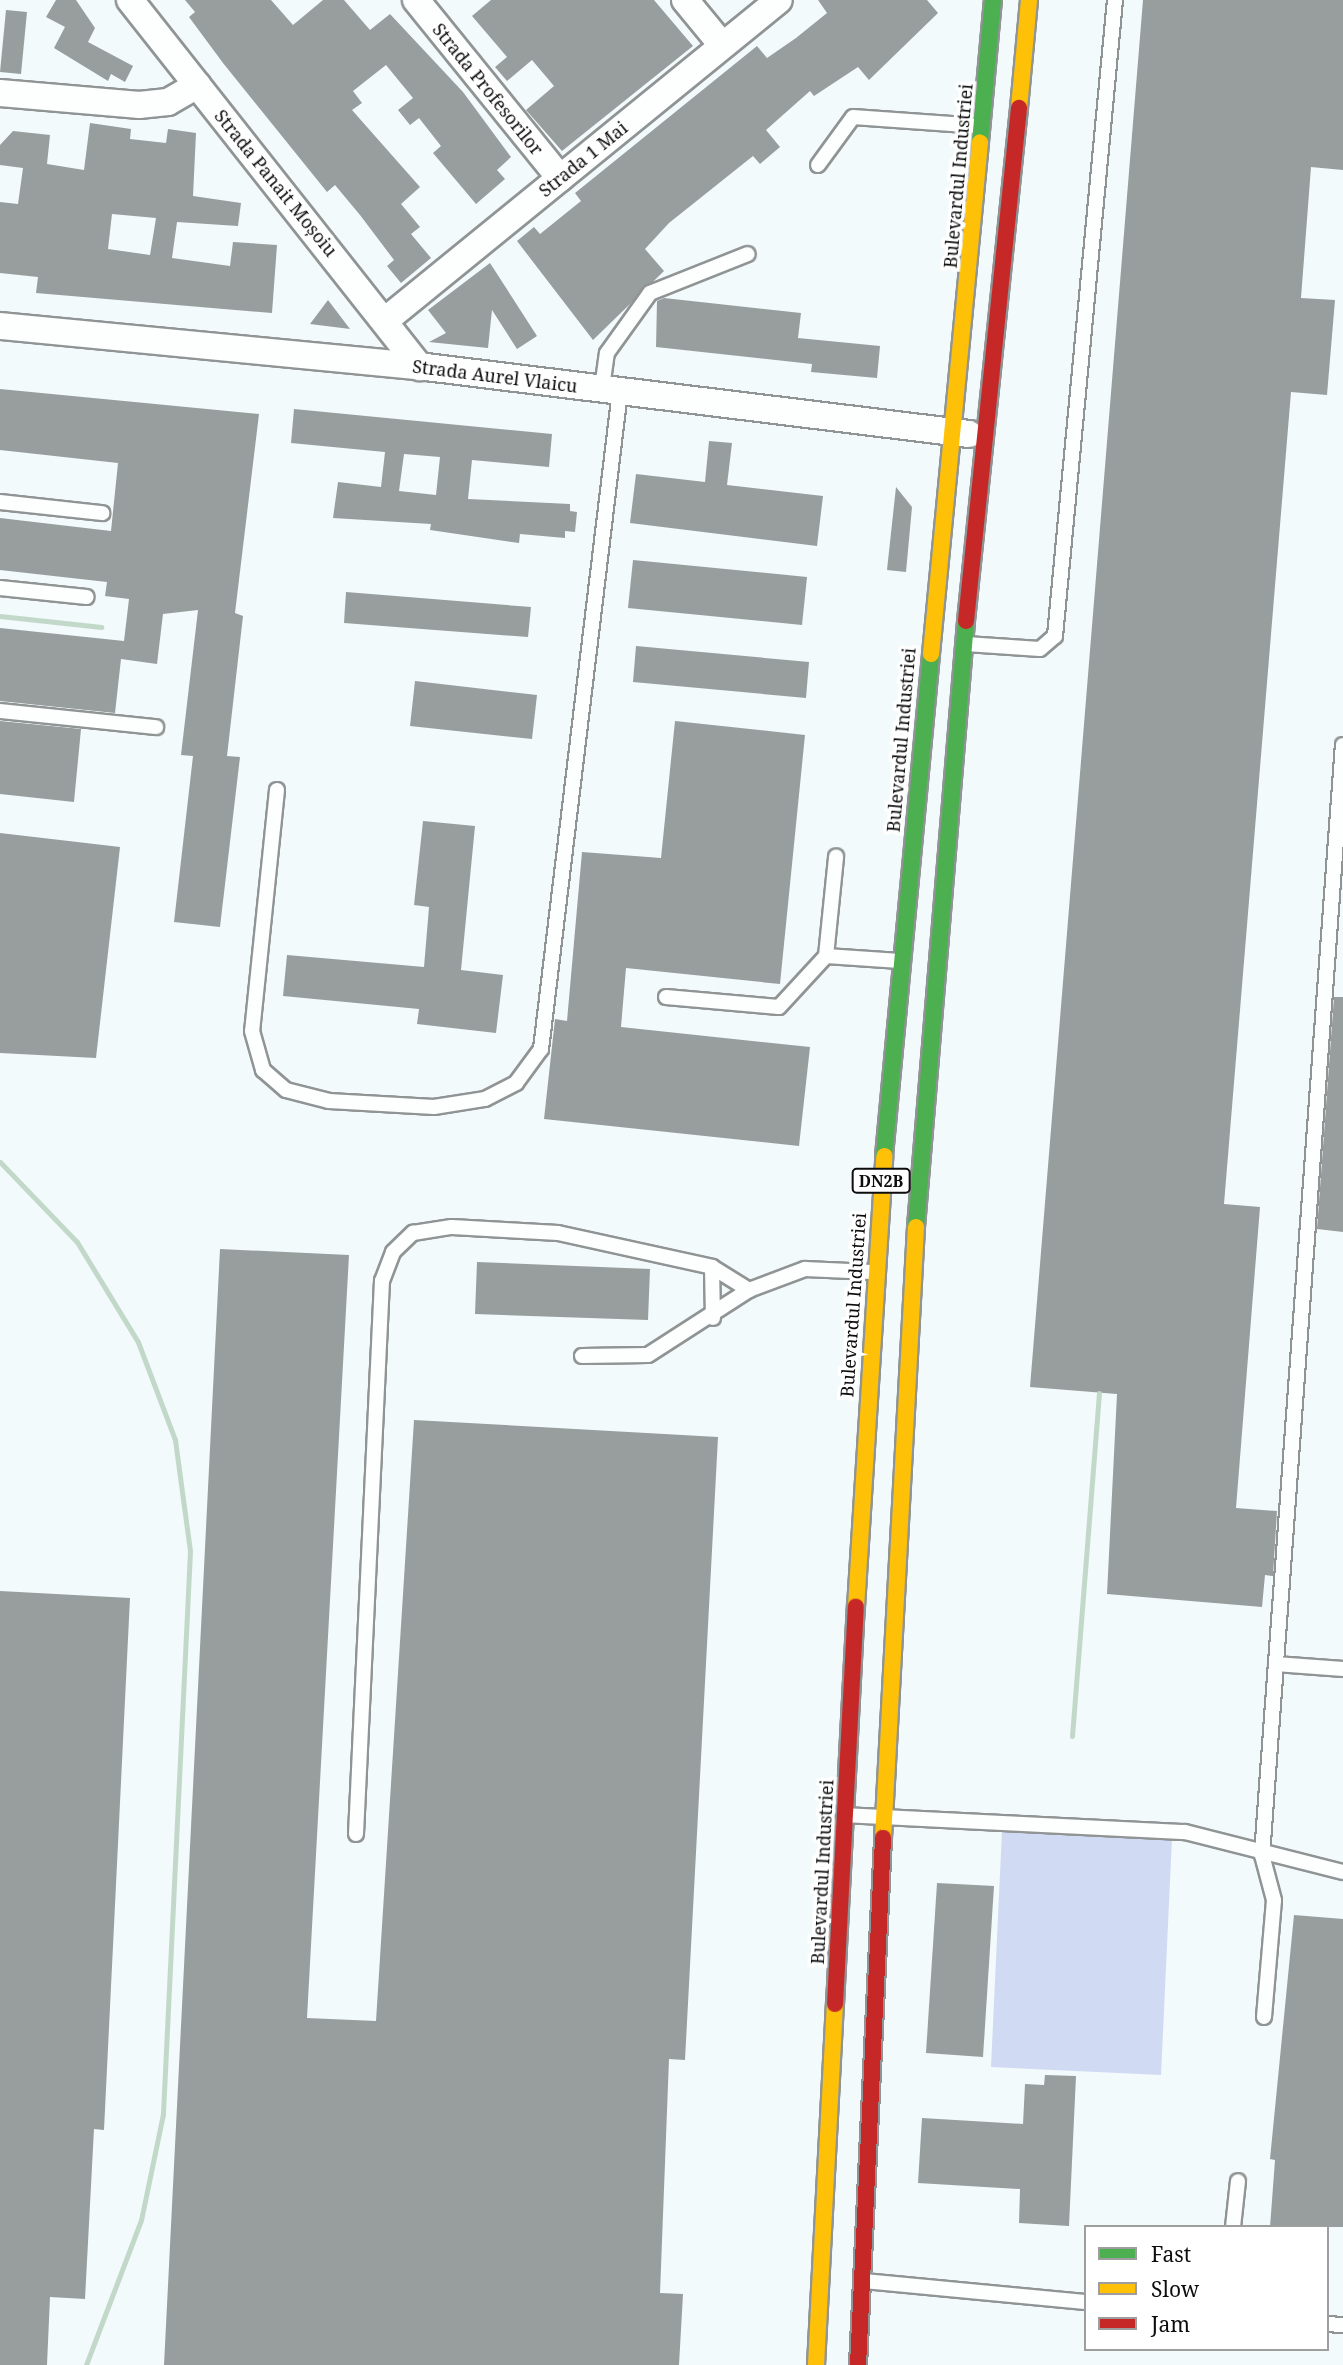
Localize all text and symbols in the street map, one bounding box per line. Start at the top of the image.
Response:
street label: Strada Profesorilor [428,19,548,159]
street label: Bulevardul Industriei [939,83,977,269]
street label: Strada Panait Moșoiu [210,105,342,261]
street label: Strada 1 Mai [534,117,632,201]
street label: Strada Aurel Vlaicu [411,355,579,397]
street label: Bulevardul Industriei [882,647,920,833]
road number: DN2B [851,1168,911,1194]
street label: Bulevardul Industriei [836,1212,870,1398]
street label: Bulevardul Industriei [806,1779,838,1965]
legend [1084,2225,1329,2351]
text: Fast [1151,2240,1191,2268]
text: Slow [1151,2275,1199,2303]
text: Jam [1151,2310,1190,2338]

